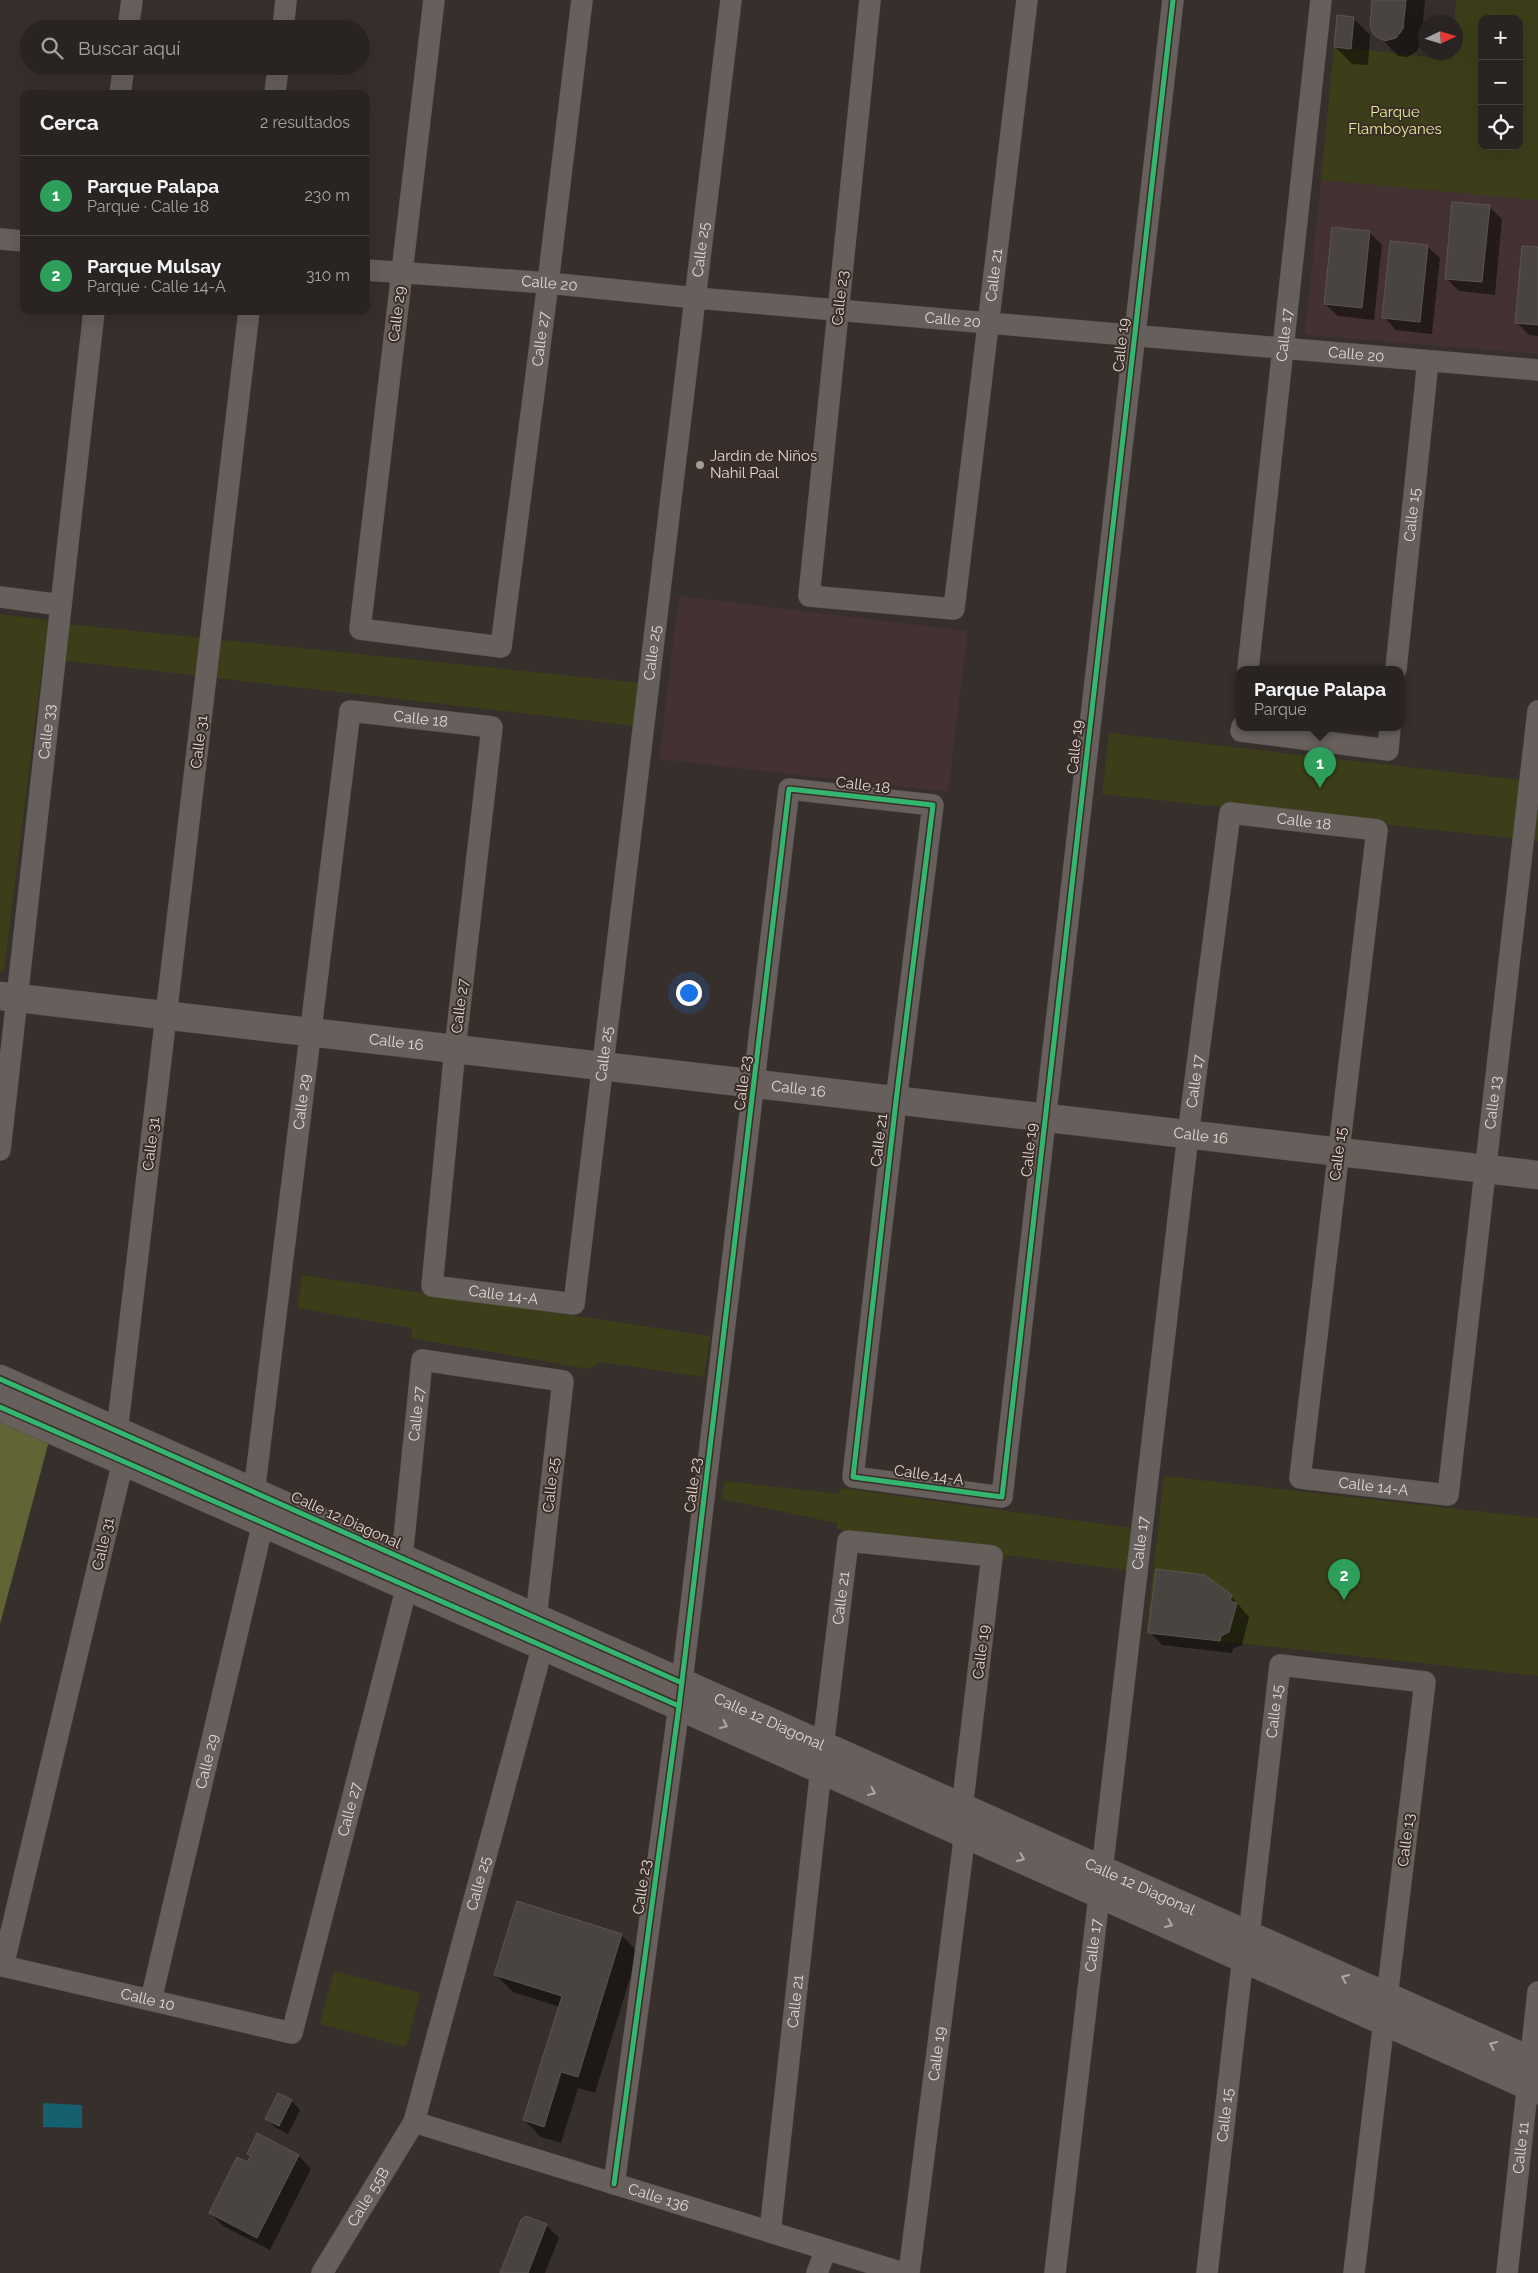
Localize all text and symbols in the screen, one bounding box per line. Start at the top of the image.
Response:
north arrow [1418,15,1463,60]
map controls [1478,15,1523,150]
button: + [1478,15,1523,60]
search box [20,20,370,75]
icon: search [38,34,66,62]
text: Buscar aquí [78,37,180,59]
button: − [1478,60,1523,105]
park label: Parque Flamboyanes [1348,103,1442,138]
button: locate [1478,105,1523,150]
text: Cerca [40,110,99,135]
text: 2 resultados [260,113,350,132]
text: Parque Palapa [87,175,219,197]
text: 1 [52,186,60,205]
text: 230 m [305,186,350,205]
text: Parque · Calle 18 [87,197,209,216]
street label: Calle 25 [689,221,713,278]
street label: Calle 21 [982,247,1006,303]
text: Parque Mulsay [87,255,221,277]
text: 2 [51,266,61,285]
text: 310 m [306,266,350,285]
street label: Calle 23 [828,270,852,326]
street label: Calle 20 [521,272,578,295]
text: Parque · Calle 14-A [87,277,226,296]
street label: Calle 29 [385,285,409,343]
street label: Calle 17 [1273,307,1296,363]
street label: Calle 20 [924,309,982,331]
street label: Calle 27 [528,311,553,368]
street label: Calle 19 [1109,317,1133,373]
street label: Calle 20 [1328,343,1385,366]
place label: Jardín de Niños Nahil Paal [710,447,817,482]
marker: Jardín de Niños Nahil Paal [694,459,706,471]
street label: Calle 15 [1400,487,1424,543]
street label: Calle 25 [640,624,665,681]
popup [1236,666,1404,731]
text: Parque Palapa [1254,678,1386,700]
text: Parque [1254,700,1307,719]
street label: Calle 33 [35,703,59,760]
street label: Calle 18 [393,707,449,731]
street label: Calle 31 [187,714,211,770]
street label: Calle 19 [1063,719,1087,775]
pin: 1 [1304,747,1336,788]
street label: Calle 18 [835,773,891,797]
street label: Calle 18 [1276,809,1332,834]
street label: Calle 27 [448,978,472,1034]
your location [676,980,702,1006]
street label: Calle 25 [592,1025,616,1082]
street label: Calle 16 [368,1030,425,1054]
street label: Calle 17 [1183,1053,1207,1109]
street label: Calle 23 [731,1055,755,1111]
street label: Calle 29 [290,1073,314,1131]
street label: Calle 13 [1481,1075,1505,1130]
street label: Calle 16 [770,1077,827,1101]
street label: Calle 21 [867,1112,891,1168]
street label: Calle 31 [139,1116,163,1172]
street label: Calle 19 [1017,1122,1041,1178]
street label: Calle 16 [1173,1124,1229,1148]
street label: Calle 15 [1326,1126,1350,1182]
street label: Calle 14-A [467,1282,539,1308]
street label: Calle 27 [405,1385,428,1442]
street label: Calle 25 [539,1457,563,1513]
street label: Calle 23 [681,1457,705,1513]
street label: Calle 14-A [893,1461,965,1489]
street label: Calle 14-A [1338,1473,1409,1499]
street label: Calle 12 Diagonal [288,1488,405,1553]
street label: Calle 31 [88,1515,118,1572]
street label: Calle 17 [1128,1515,1152,1571]
pin: 2 [1328,1559,1360,1600]
street label: Calle 21 [829,1570,853,1626]
street label: Calle 19 [969,1624,993,1680]
street label: Calle 15 [1263,1684,1287,1739]
street label: Calle 12 Diagonal [711,1689,828,1754]
one-way arrow [719,1719,728,1730]
street label: Calle 29 [192,1732,222,1791]
street label: Calle 27 [334,1780,365,1838]
one-way arrow [867,1785,876,1796]
street label: Calle 13 [1394,1812,1418,1868]
one-way arrow [1016,1851,1025,1862]
street label: Calle 25 [463,1854,494,1912]
street label: Calle 12 Diagonal [1082,1854,1199,1920]
street label: Calle 23 [629,1858,655,1916]
street label: Calle 17 [1081,1918,1105,1973]
one-way arrow [1164,1918,1173,1929]
street label: Calle 21 [784,1973,807,2029]
one-way arrow [1341,1974,1350,1985]
street label: Calle 10 [119,1985,177,2015]
street label: Calle 19 [925,2025,949,2082]
one-way arrow [1489,2040,1498,2051]
street label: Calle 15 [1213,2087,1237,2143]
street label: Calle 11 [1509,2120,1533,2175]
street label: Calle 55B [344,2164,393,2230]
street label: Calle 136 [626,2180,691,2215]

